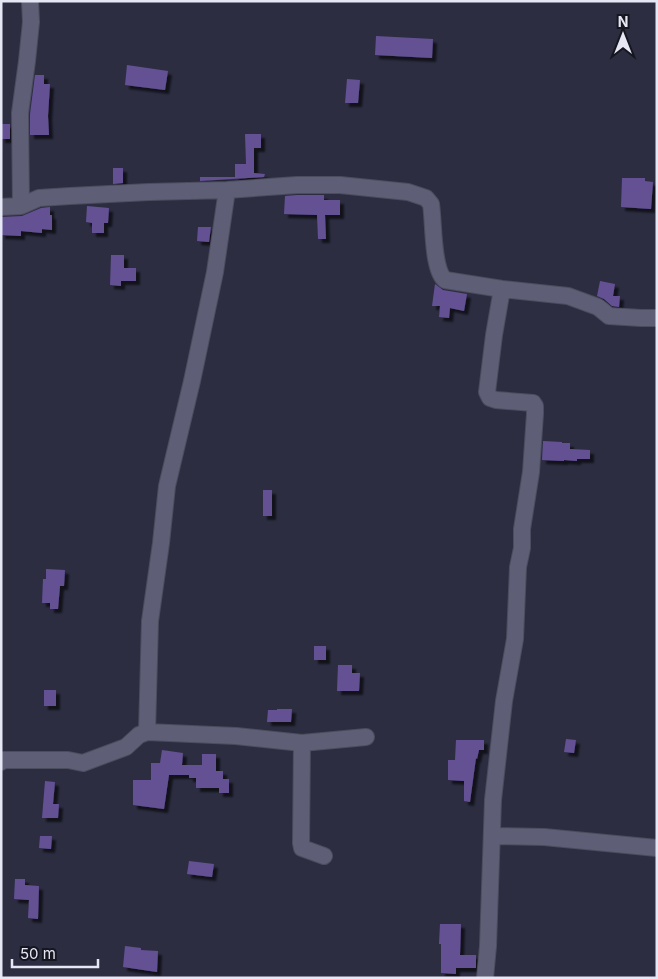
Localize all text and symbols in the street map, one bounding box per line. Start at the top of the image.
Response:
north arrow [598,10,648,60]
text: N [618,13,628,30]
scale bar [12,936,99,968]
text: 50 m [20,944,56,963]

